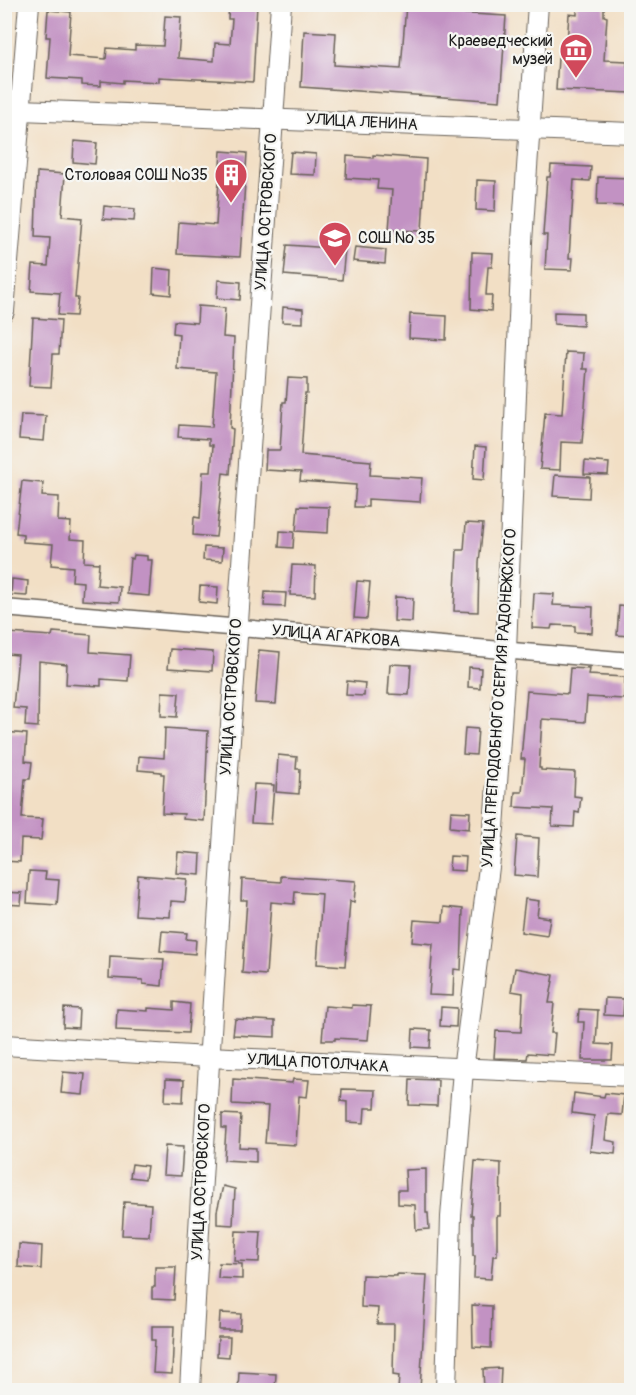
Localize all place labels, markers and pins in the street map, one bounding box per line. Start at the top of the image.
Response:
place label: Краеведческий музей [448,31,553,69]
museum icon: Краеведческий музей [558,32,594,79]
building icon: Столовая СОШ №35 [213,157,249,204]
place label: Столовая СОШ №35 [65,165,208,185]
school or university icon: СОШ № 35 [317,220,353,267]
place label: СОШ № 35 [358,228,435,248]

